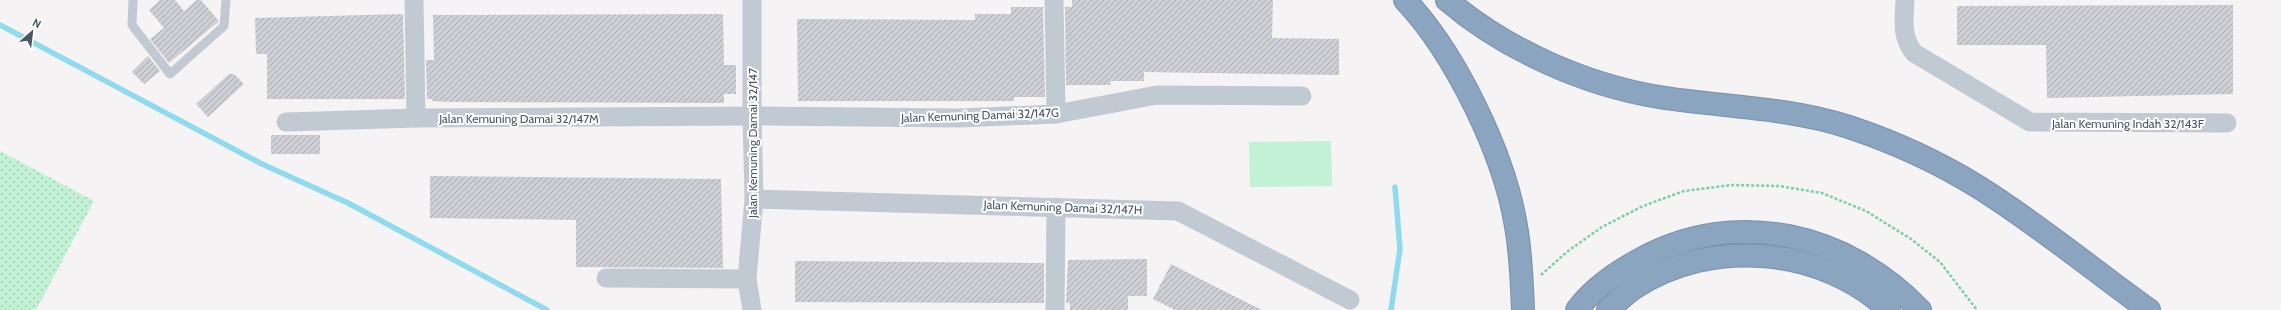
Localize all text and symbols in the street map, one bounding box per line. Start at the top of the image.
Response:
north arrow [12,12,52,52]
text: N [30,15,43,31]
street label: Jalan Kemuning Damai 32/147 [745,68,760,219]
street label: Jalan Kemuning Damai 32/147G [900,105,1059,125]
street label: Jalan Kemuning Damai 32/147M [438,111,599,126]
street label: Jalan Kemuning Indah 32/143F [2051,116,2205,131]
street label: Jalan Kemuning Damai 32/147H [982,197,1143,217]

